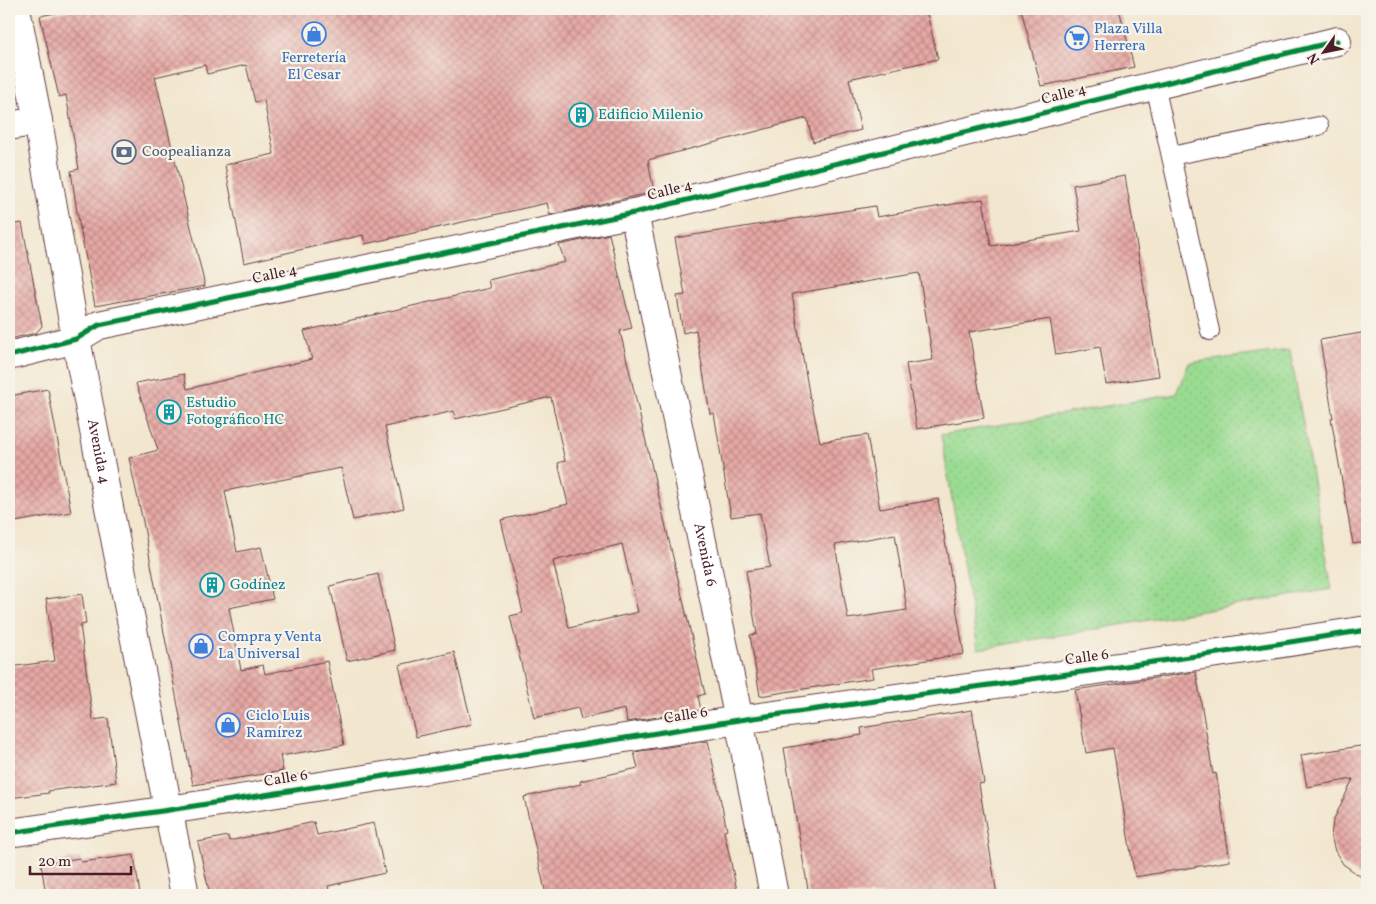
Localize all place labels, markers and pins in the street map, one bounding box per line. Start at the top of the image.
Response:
place label: Plaza Villa Herrera [1094,19,1163,57]
shop icon: Ferretería El Cesar [301,21,327,47]
supermarket icon: Plaza Villa Herrera [1064,25,1090,51]
place label: Ferretería El Cesar [282,48,346,86]
building icon: Edificio Milenio [568,102,594,128]
place label: Edificio Milenio [598,105,703,126]
bank icon: Coopealianza [111,139,137,165]
place label: Coopealianza [142,142,231,163]
place label: Estudio Fotográfico HC [186,393,285,431]
building icon: Estudio Fotográfico HC [156,399,182,425]
building icon: Godínez [199,572,225,598]
place label: Godínez [230,575,286,596]
place label: Compra y Venta La Universal [218,627,322,665]
shop icon: Compra y Venta La Universal [188,633,214,659]
place label: Ciclo Luis Ramírez [246,706,310,744]
shop icon: Ciclo Luis Ramírez [215,712,241,738]

